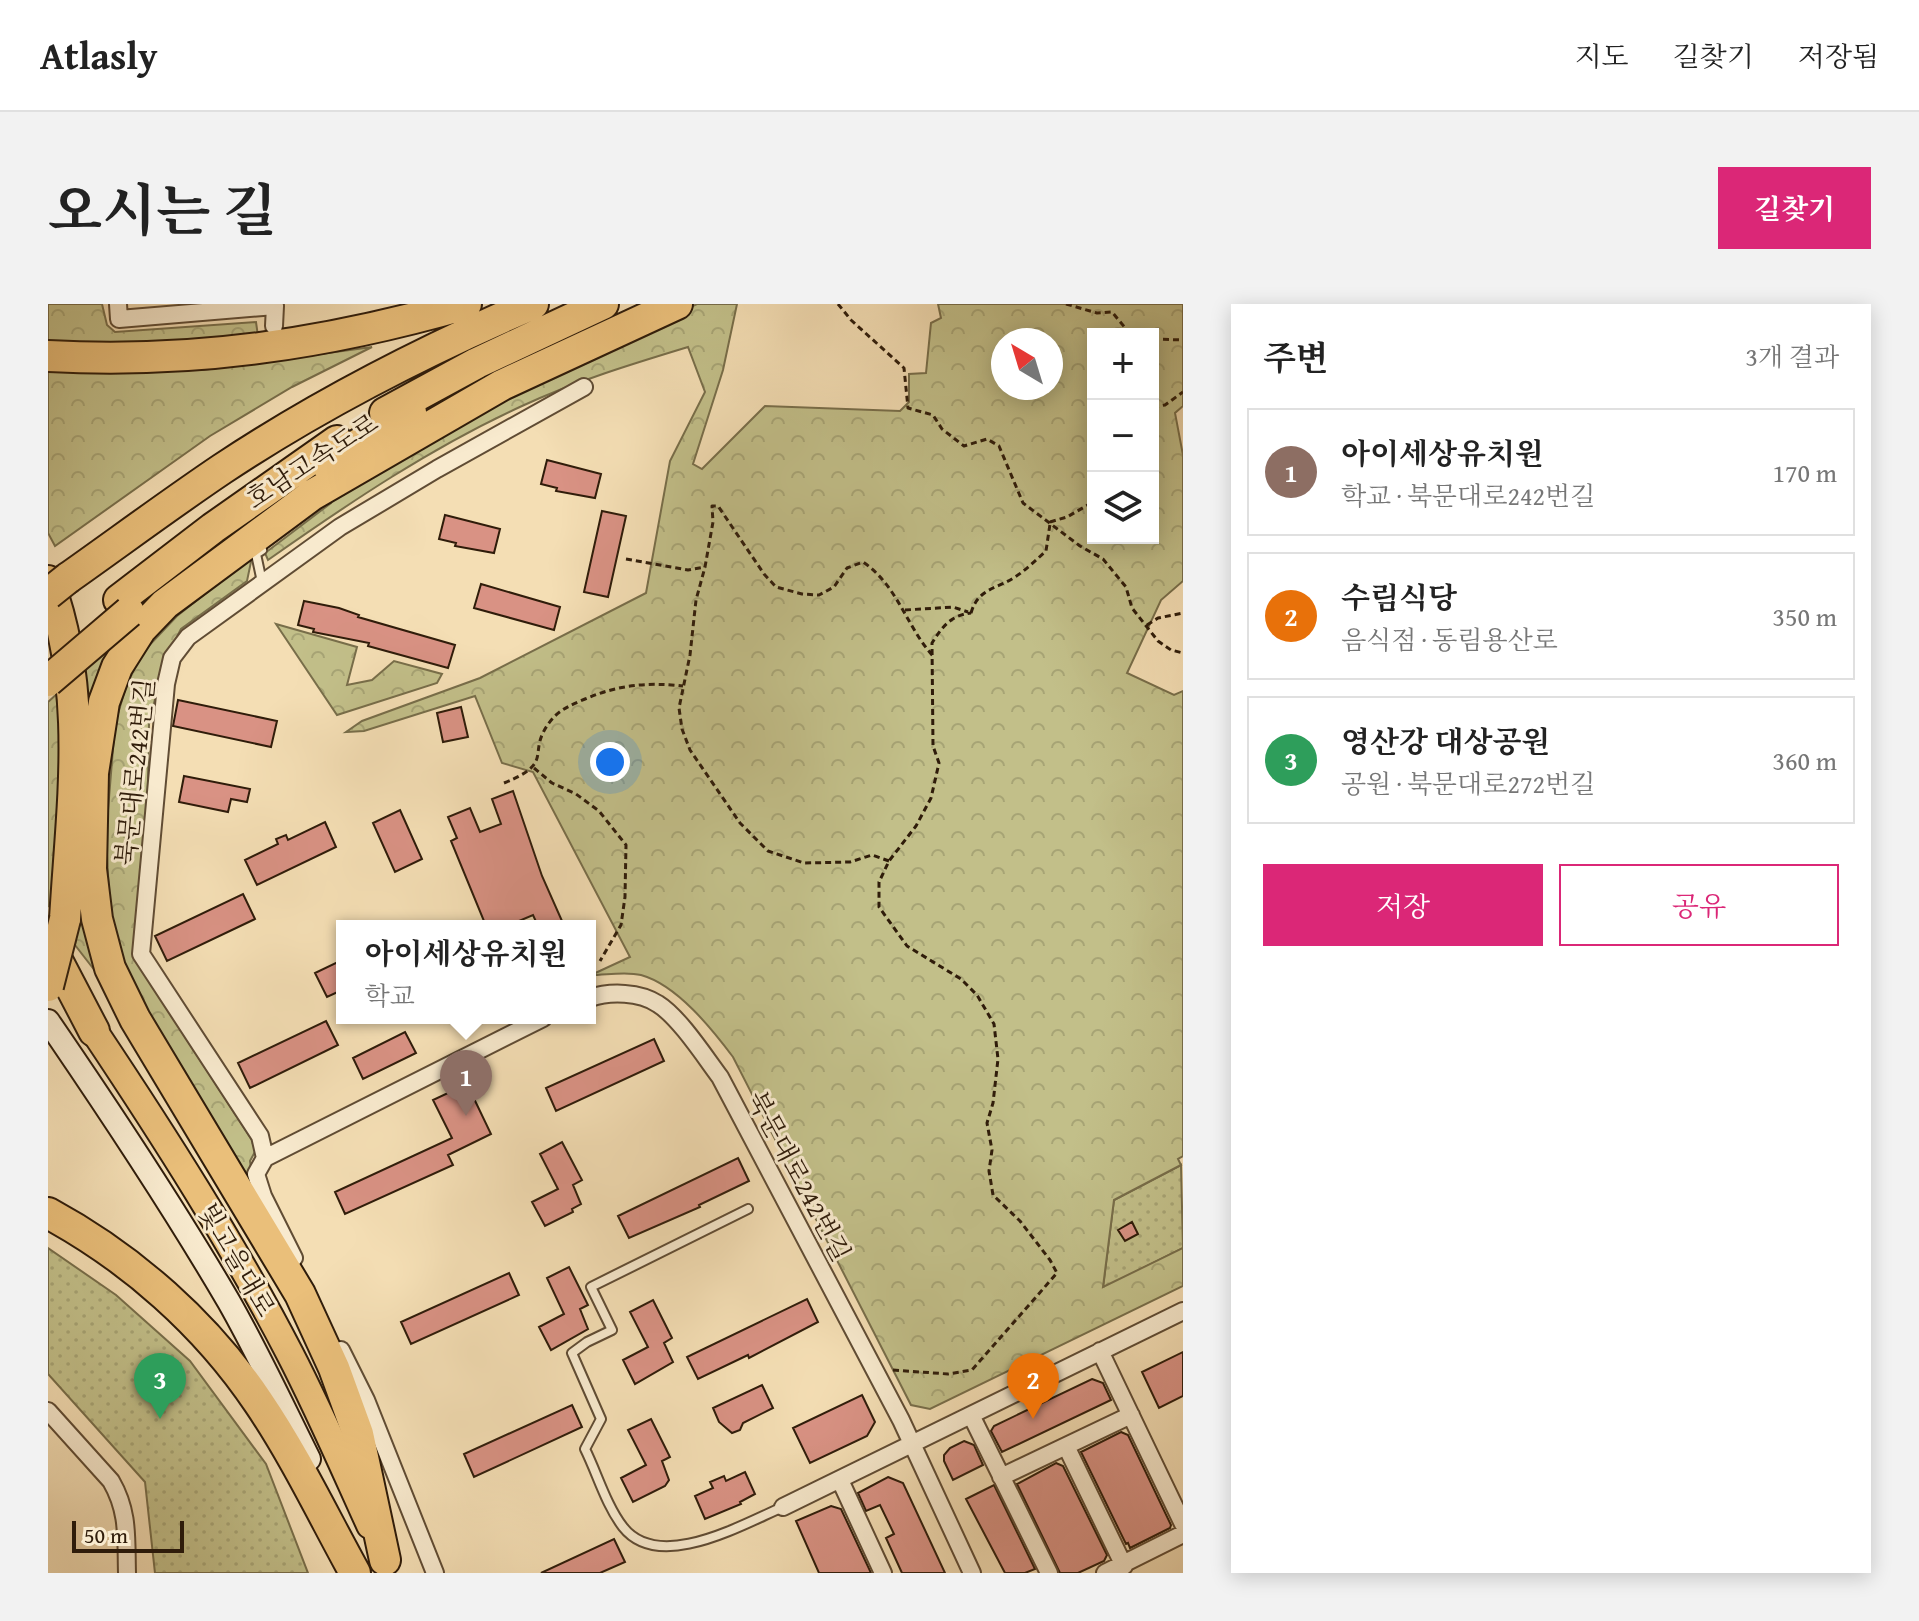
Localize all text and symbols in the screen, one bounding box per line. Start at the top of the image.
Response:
text: Atlasly [40,27,158,83]
text: 지도 [1575,35,1629,76]
text: 길찾기 [1673,35,1754,76]
text: 저장됨 [1798,35,1879,76]
button: 길찾기 [1718,167,1871,249]
text: 오시는 길 [48,168,277,251]
north arrow [991,328,1063,400]
map controls [1087,328,1159,544]
button: + [1087,328,1159,400]
text: 주변 [1263,333,1329,382]
text: 3개 결과 [1745,337,1839,376]
button: − [1087,400,1159,472]
street label: 호남고속도로 [238,403,386,518]
text: 아이세상유치원 [1341,431,1544,475]
text: 1 [1284,453,1298,492]
text: 170 m [1772,453,1837,492]
button: layers [1087,472,1159,544]
text: 학교 · 북문대로242번길 [1341,476,1595,515]
text: 수림식당 [1341,575,1457,619]
text: 2 [1284,597,1298,636]
text: 350 m [1772,597,1837,636]
text: 음식점 · 동림용산로 [1341,620,1558,659]
street label: 북문대로242번길 [105,676,164,868]
text: 영산강 대상공원 [1341,719,1550,763]
text: 3 [1284,741,1298,780]
text: 360 m [1772,741,1837,780]
your location [590,742,630,782]
text: 공원 · 북문대로272번길 [1341,764,1595,803]
button: 저장 [1263,864,1543,946]
button: 공유 [1559,864,1839,946]
popup [336,920,596,1024]
text: 아이세상유치원 [365,931,567,975]
text: 학교 [365,976,415,1015]
pin: 1 [440,1050,492,1116]
street label: 북문대로242번길 [738,1084,861,1268]
street label: 빛고을대로 [189,1196,286,1324]
pin: 3 [134,1353,186,1419]
pin: 2 [1007,1353,1059,1419]
scale bar [72,1517,184,1553]
text: 50 m [84,1519,128,1551]

